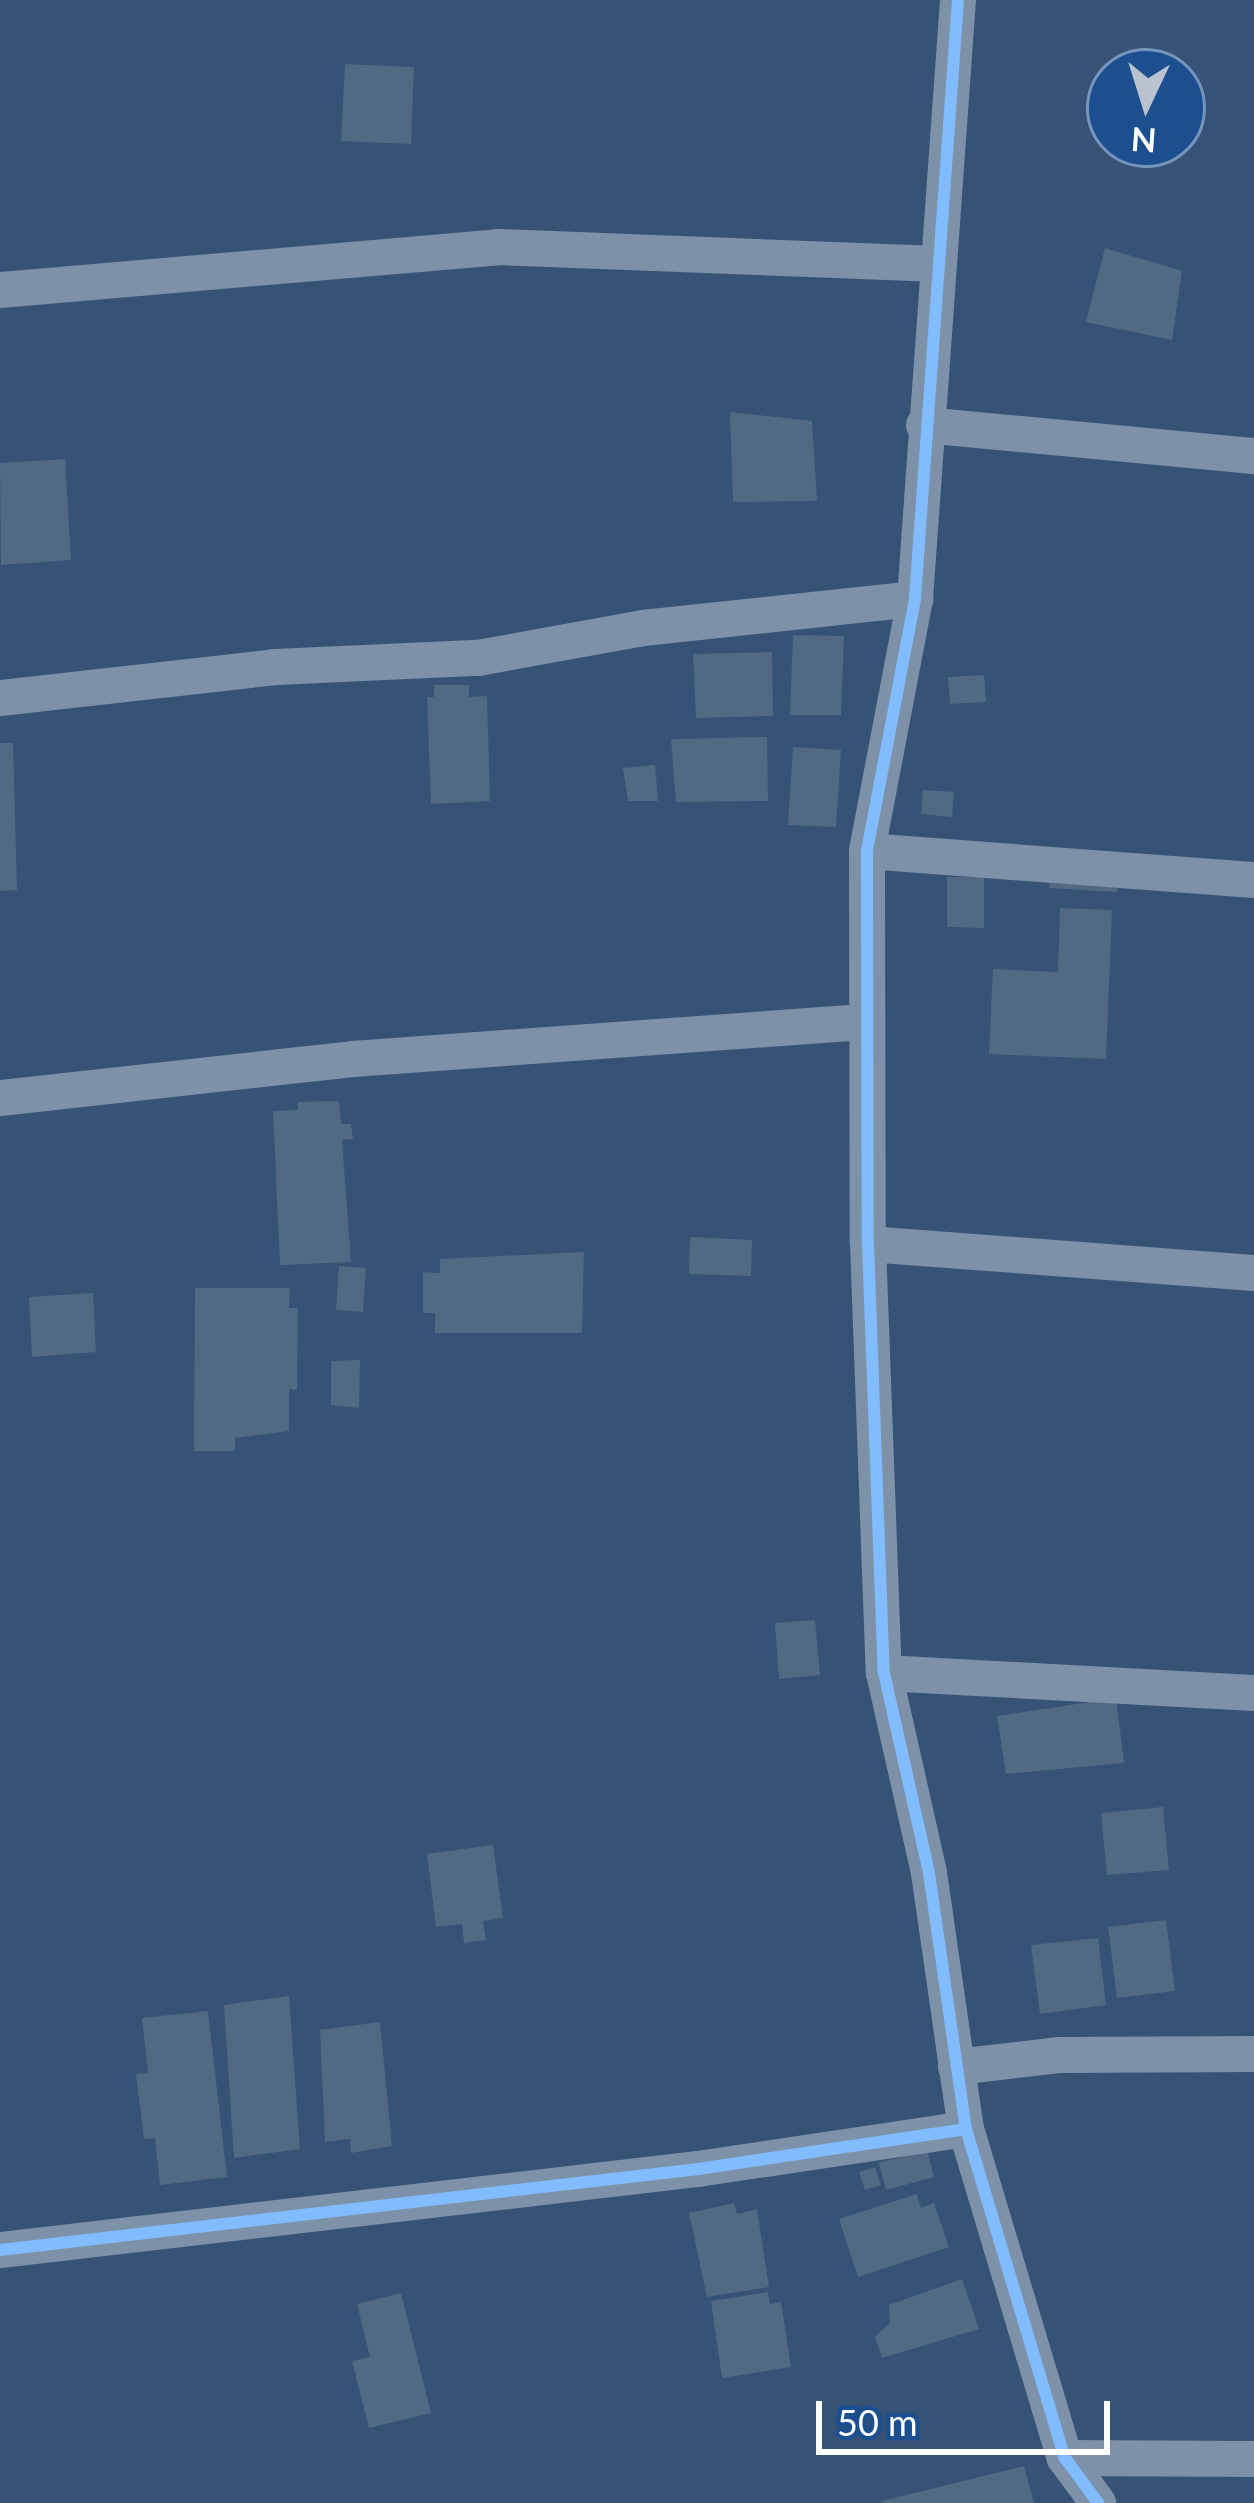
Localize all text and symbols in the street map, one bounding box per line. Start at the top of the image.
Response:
north arrow [1086,48,1206,168]
text: N [1130,120,1158,162]
scale bar [822,2377,1116,2451]
text: 50 m [837,2400,918,2444]

